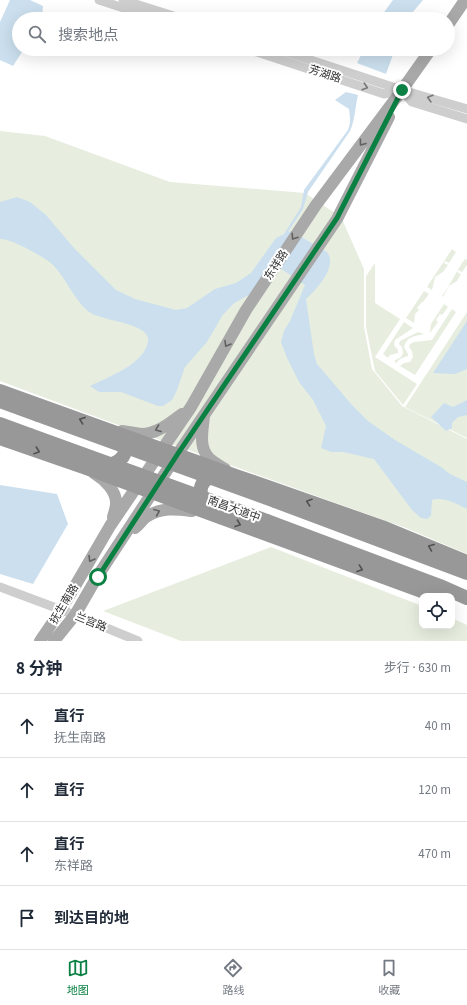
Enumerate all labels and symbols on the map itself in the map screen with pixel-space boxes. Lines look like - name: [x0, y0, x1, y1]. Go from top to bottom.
- street label: 芳湖路: [307, 62, 343, 86]
- route end: [393, 81, 411, 99]
- one-way arrow: [361, 83, 368, 91]
- one-way arrow: [426, 94, 433, 103]
- one-way arrow: [360, 139, 367, 146]
- one-way arrow: [291, 233, 299, 240]
- street label: 东祥路: [261, 247, 291, 283]
- one-way arrow: [224, 340, 231, 347]
- one-way arrow: [78, 416, 85, 425]
- one-way arrow: [155, 424, 162, 432]
- one-way arrow: [33, 446, 40, 455]
- street label: 南昌大道中: [206, 493, 262, 525]
- one-way arrow: [306, 498, 313, 506]
- one-way arrow: [153, 509, 161, 517]
- one-way arrow: [234, 519, 241, 528]
- one-way arrow: [427, 544, 434, 552]
- one-way arrow: [88, 555, 95, 563]
- one-way arrow: [357, 564, 364, 572]
- route start: [89, 568, 107, 586]
- street label: 抚生南路: [46, 581, 82, 627]
- street label: 兰宫路: [73, 609, 109, 635]

